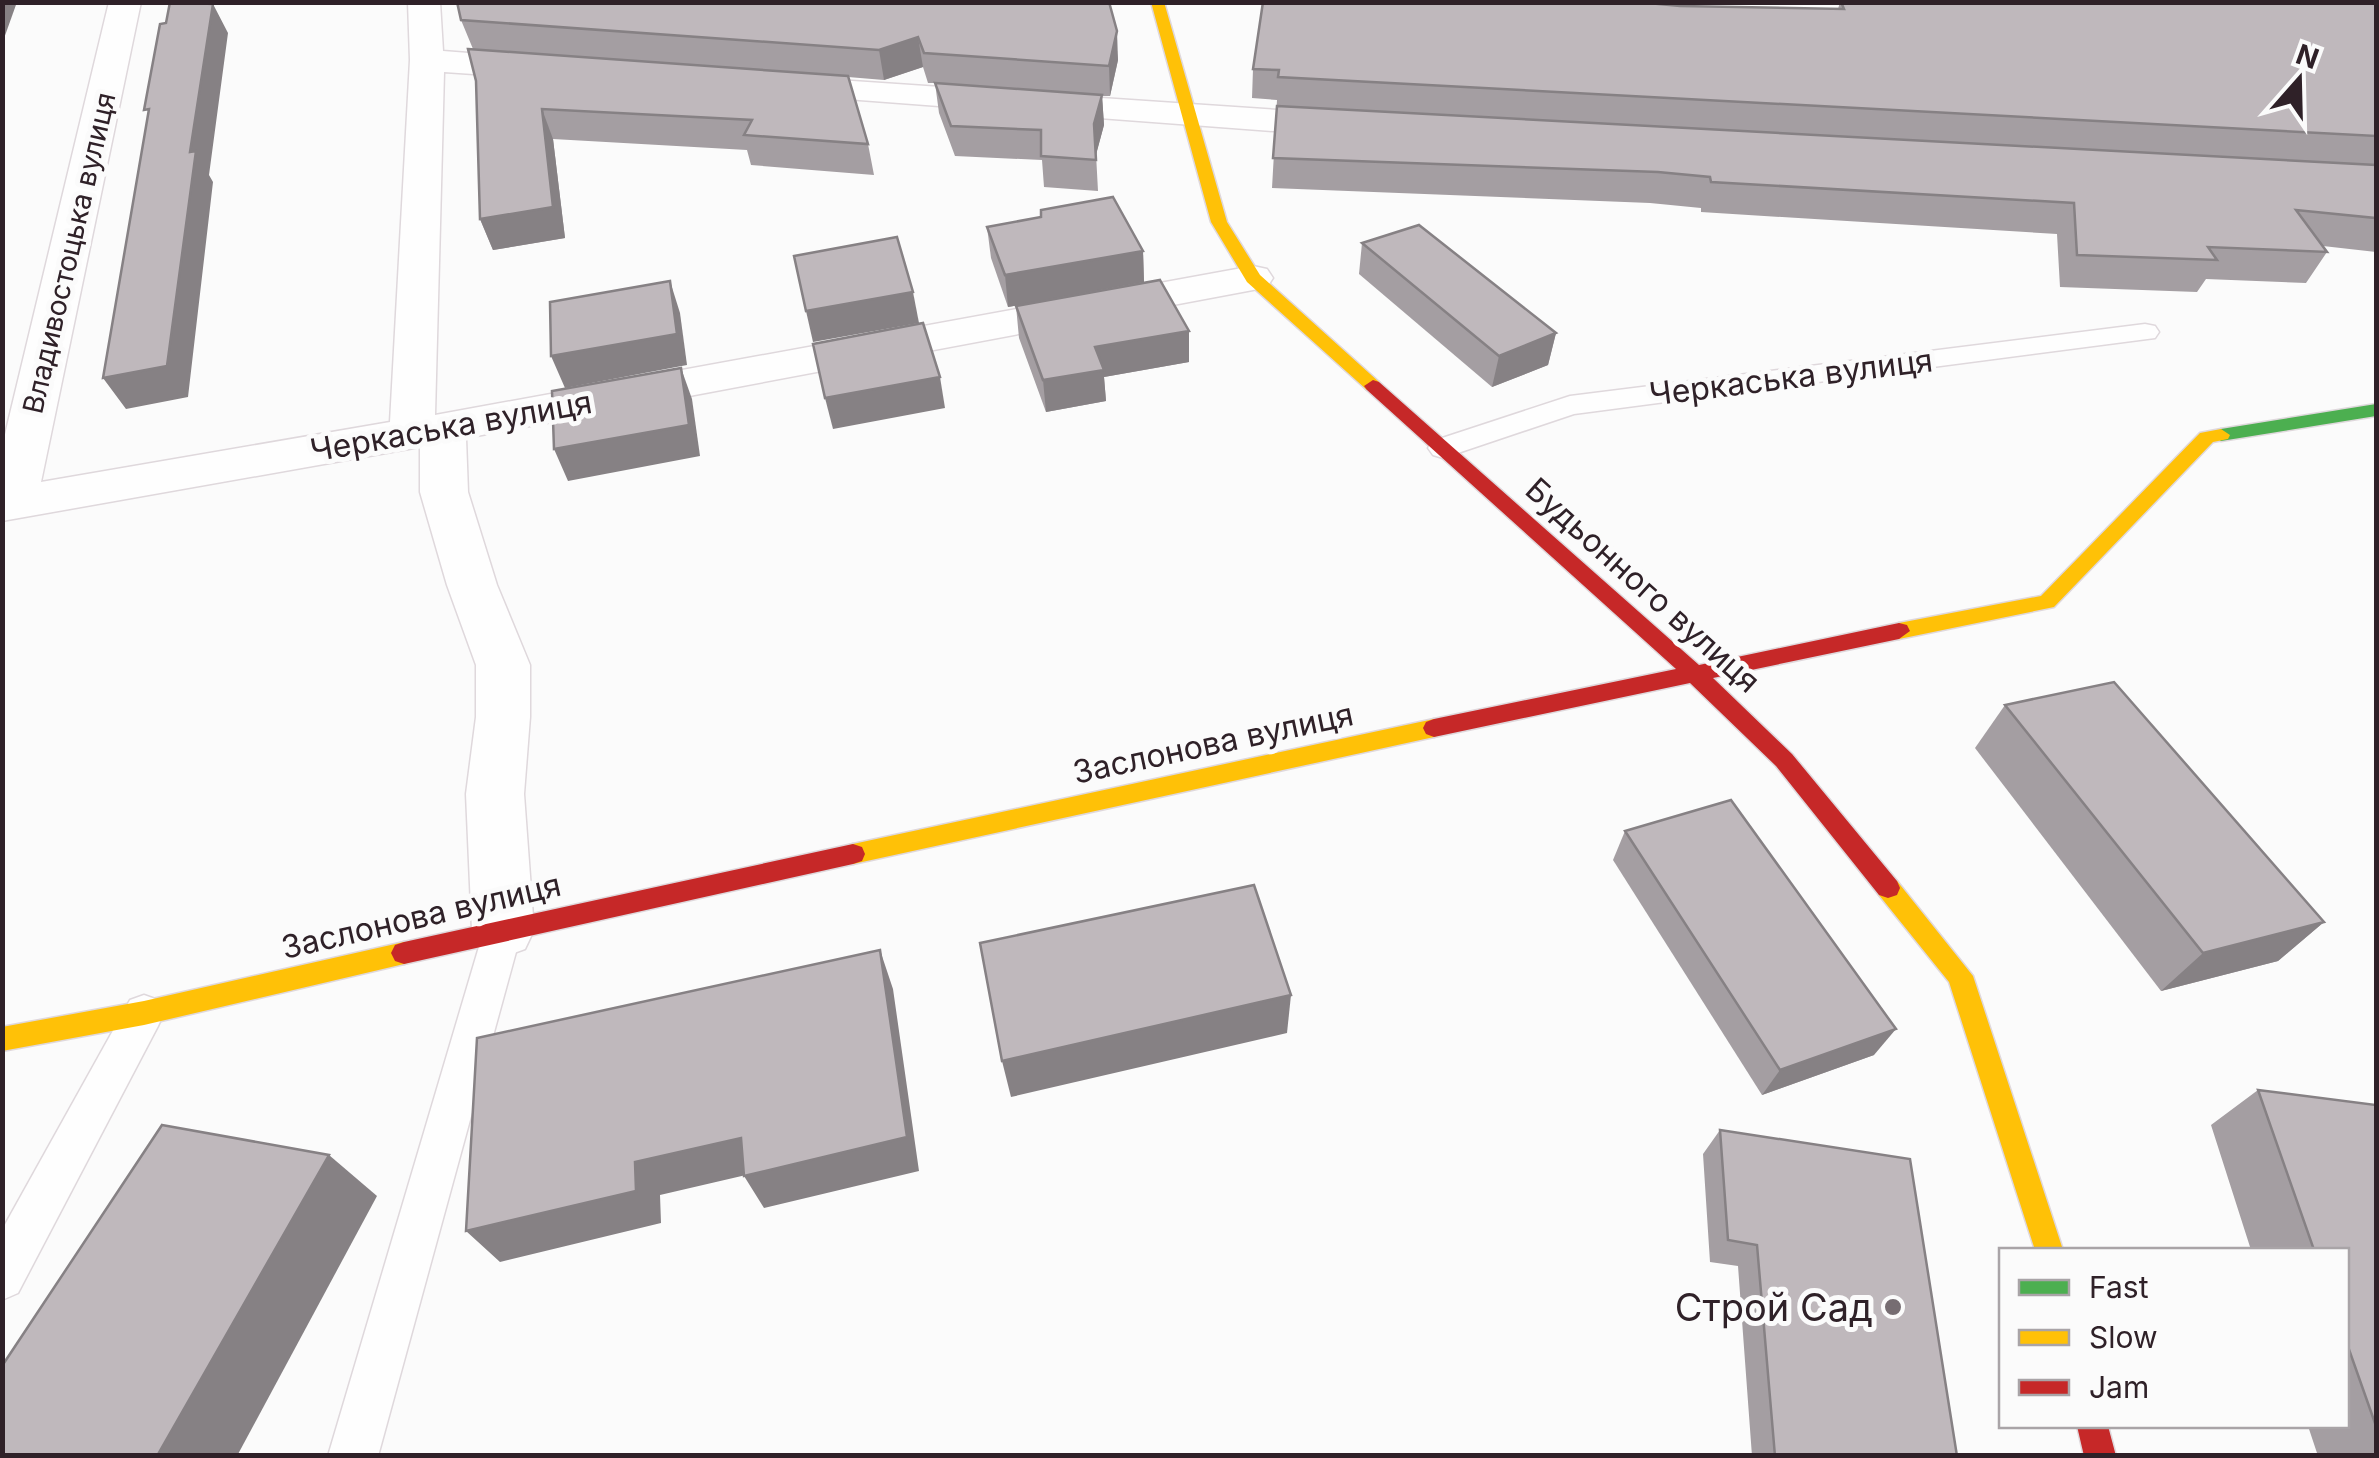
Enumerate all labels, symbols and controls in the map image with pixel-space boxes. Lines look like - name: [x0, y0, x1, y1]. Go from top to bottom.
- north arrow: [2249, 30, 2349, 130]
- text: N: [2292, 37, 2323, 76]
- street label: Владивостоцька вулиця: [15, 89, 123, 417]
- street label: Черкаська вулиця: [1647, 340, 1935, 414]
- street label: Черкаська вулиця: [307, 382, 595, 470]
- street label: Будьонного вулиця: [1518, 470, 1768, 700]
- street label: Заслонова вулиця: [1069, 694, 1357, 792]
- street label: Заслонова вулиця: [277, 865, 565, 967]
- legend: [1999, 1248, 2349, 1428]
- text: Fast: [2089, 1269, 2149, 1305]
- place label: Строй Сад: [1675, 1284, 1873, 1330]
- marker: Строй Сад: [1882, 1296, 1904, 1318]
- text: Slow: [2089, 1319, 2158, 1355]
- text: Jam: [2089, 1369, 2149, 1405]

